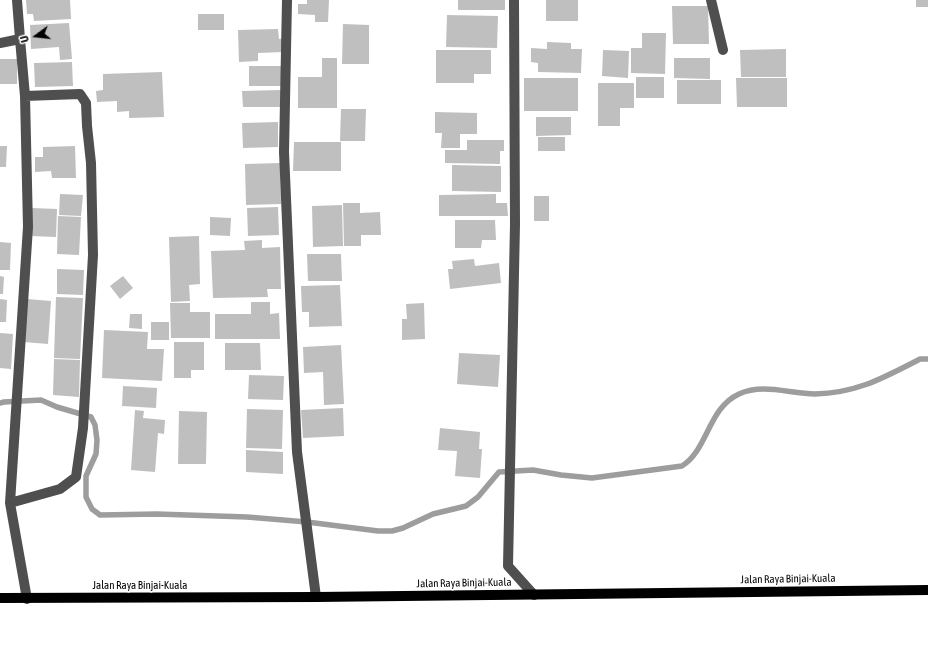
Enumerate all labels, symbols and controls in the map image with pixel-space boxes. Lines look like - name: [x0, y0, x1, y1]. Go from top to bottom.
- north arrow: [16, 16, 56, 56]
- text: U: [18, 34, 31, 44]
- street label: Jalan Raya Binjai-Kuala: [740, 572, 836, 586]
- street label: Jalan Raya Binjai-Kuala: [416, 576, 512, 590]
- street label: Jalan Raya Binjai-Kuala: [93, 579, 187, 593]

